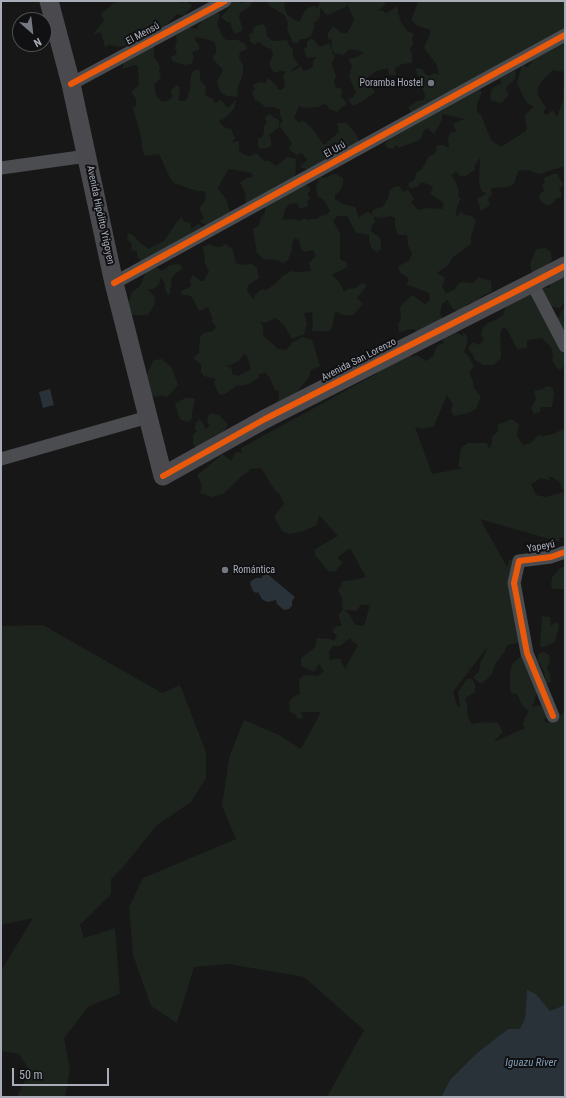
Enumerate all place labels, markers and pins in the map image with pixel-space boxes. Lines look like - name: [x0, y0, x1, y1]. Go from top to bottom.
- place label: Poramba Hostel: [360, 77, 423, 89]
- marker: Poramba Hostel: [426, 78, 436, 88]
- place label: Romántica: [233, 564, 275, 576]
- marker: Romántica: [220, 565, 230, 575]

